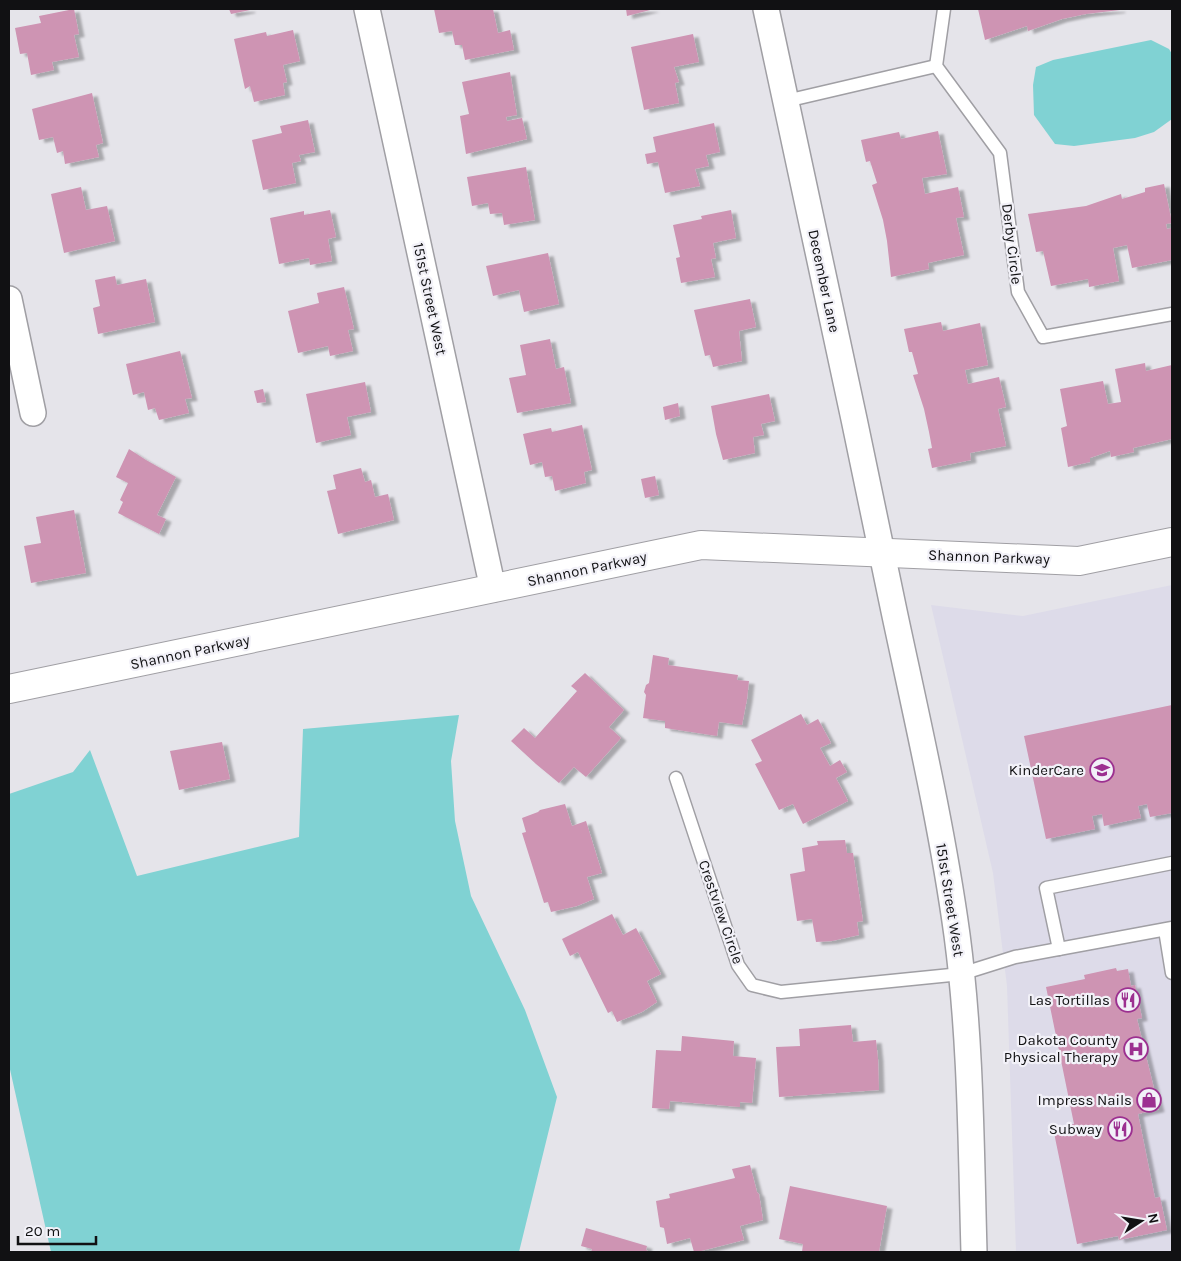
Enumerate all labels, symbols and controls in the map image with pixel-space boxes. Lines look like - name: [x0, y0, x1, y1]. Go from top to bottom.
- street label: Derby Circle: [998, 203, 1026, 285]
- street label: December Lane: [804, 228, 844, 334]
- street label: 151st Street West: [409, 241, 451, 357]
- street label: Shannon Parkway: [928, 546, 1050, 568]
- street label: Shannon Parkway: [526, 548, 648, 590]
- street label: Shannon Parkway: [129, 631, 251, 673]
- school or university icon: KinderCare: [1089, 757, 1115, 783]
- place label: KinderCare: [1009, 761, 1084, 779]
- street label: 151st Street West: [932, 842, 968, 958]
- street label: Crestview Circle: [695, 858, 747, 966]
- restaurant icon: Las Tortillas: [1115, 987, 1141, 1013]
- place label: Las Tortillas: [1029, 991, 1110, 1009]
- place label: Dakota County Physical Therapy: [1004, 1031, 1118, 1066]
- hospital icon: Dakota County Physical Therapy: [1123, 1036, 1149, 1062]
- shop icon: Impress Nails: [1136, 1087, 1162, 1113]
- place label: Impress Nails: [1037, 1091, 1132, 1109]
- restaurant icon: Subway: [1107, 1116, 1133, 1142]
- place label: Subway: [1049, 1120, 1102, 1138]
- north arrow: [1116, 1196, 1166, 1246]
- text: N: [1144, 1212, 1163, 1225]
- scale bar: [18, 1214, 95, 1246]
- text: 20 m: [25, 1222, 60, 1240]

